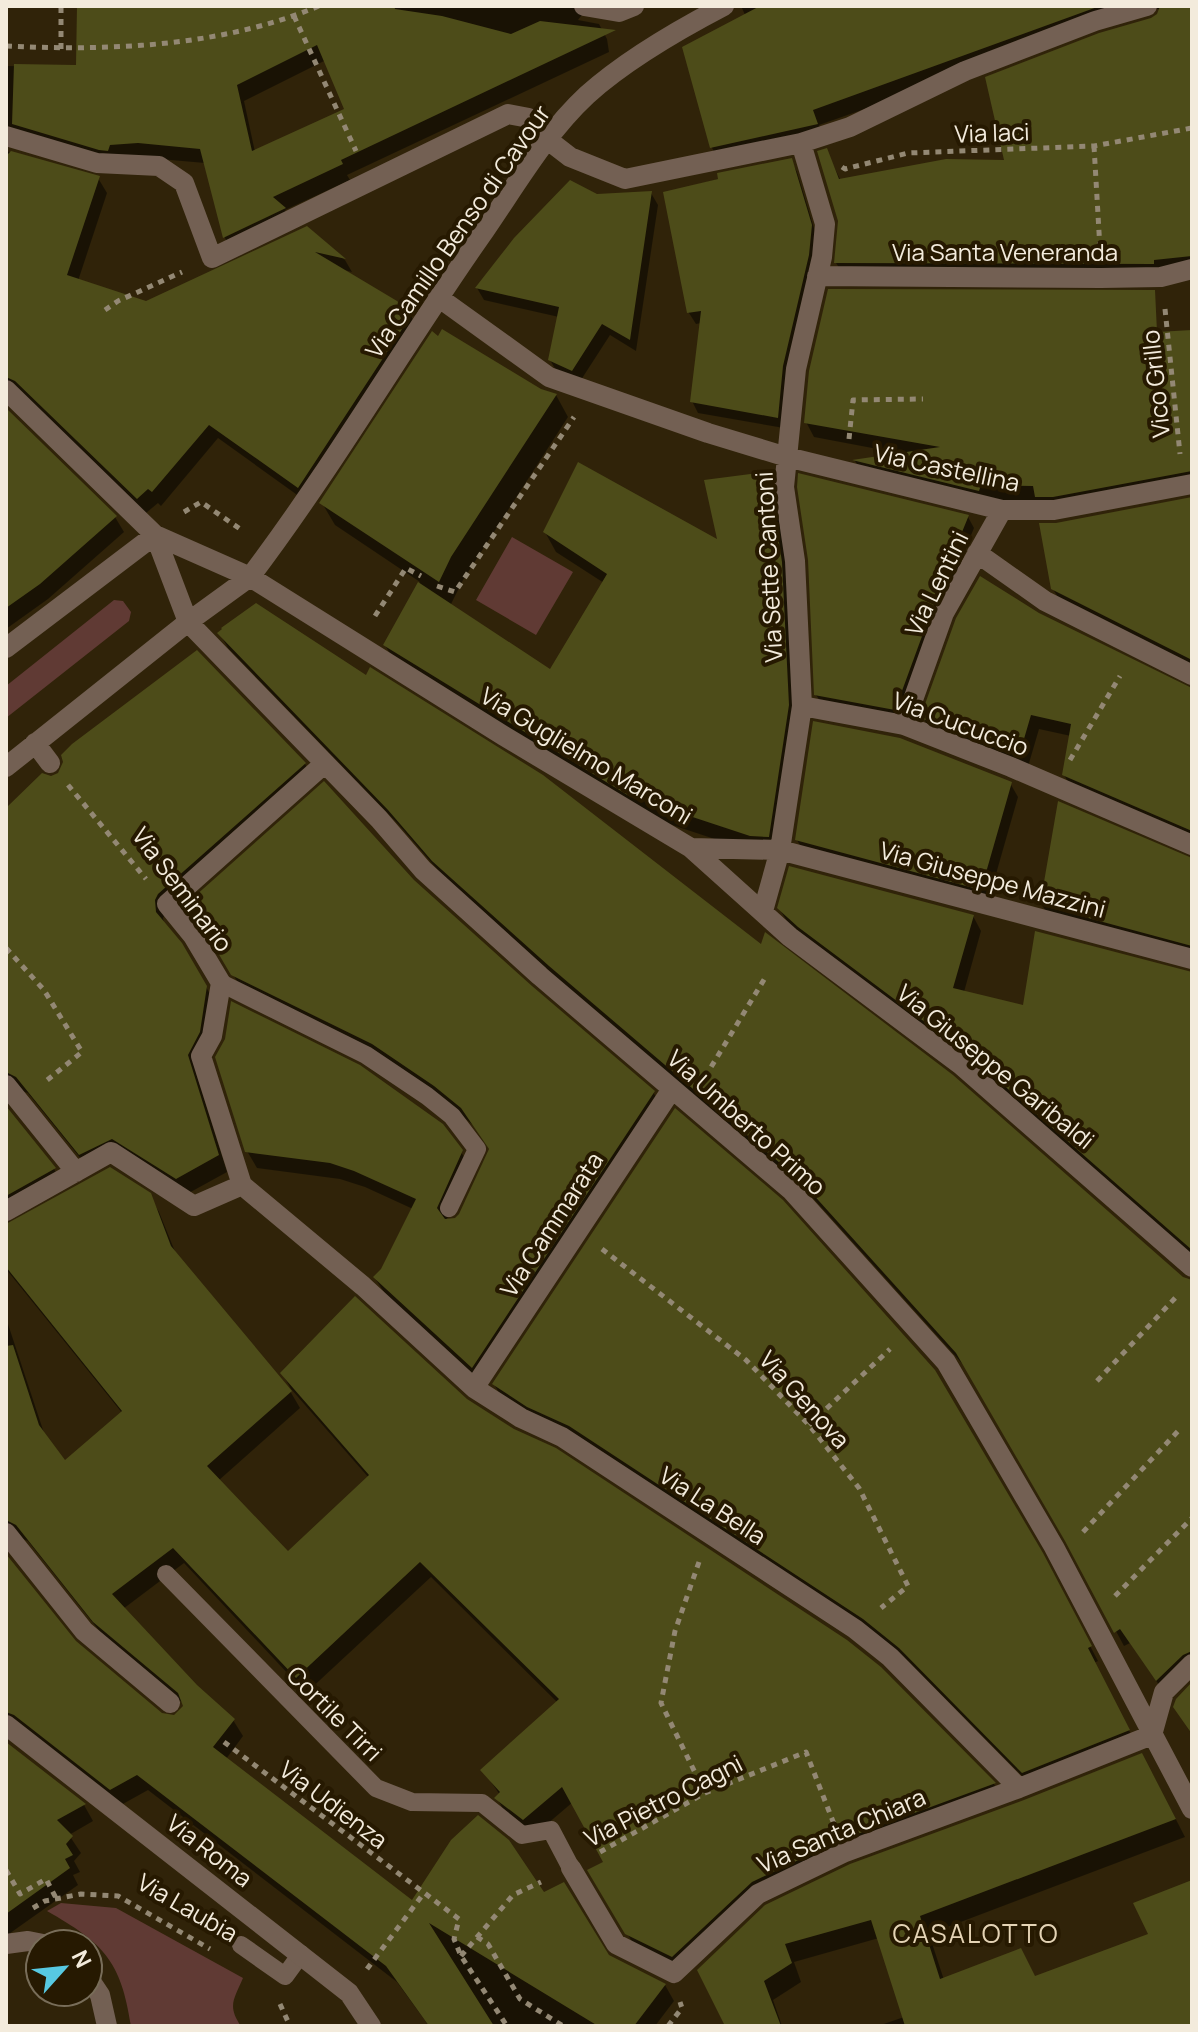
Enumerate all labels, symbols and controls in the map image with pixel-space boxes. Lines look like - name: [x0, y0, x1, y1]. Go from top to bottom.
- street label: Via Camillo Benso di Cavour: [357, 98, 557, 364]
- street label: Via Iaci: [954, 114, 1030, 150]
- street label: Via Santa Veneranda: [892, 235, 1118, 268]
- street label: Vico Grillo: [1133, 329, 1177, 439]
- street label: Via Castellina: [871, 435, 1023, 499]
- street label: Via Sette Cantoni: [747, 471, 789, 663]
- street label: Via Lentini: [896, 525, 976, 641]
- street label: Via Guglielmo Marconi: [475, 679, 699, 831]
- street label: Via Cucuccio: [888, 683, 1034, 763]
- street label: Via Seminario: [125, 820, 241, 958]
- street label: Via Giuseppe Mazzini: [876, 833, 1110, 925]
- street label: Via Giuseppe Garibaldi: [890, 976, 1102, 1156]
- street label: Via Umberto Primo: [660, 1042, 834, 1202]
- street label: Via Cammarata: [492, 1145, 610, 1303]
- street label: Via Genova: [752, 1343, 858, 1455]
- street label: Via La Bella: [653, 1458, 773, 1552]
- street label: Cortile Tirri: [280, 1658, 390, 1768]
- street label: Via Pietro Cagni: [578, 1746, 748, 1854]
- street label: Via Udienza: [273, 1752, 395, 1856]
- street label: Via Santa Chiara: [752, 1780, 930, 1880]
- street label: Via Roma: [160, 1806, 260, 1894]
- street label: Via Laubia: [132, 1865, 244, 1949]
- district label: CASALOTTO: [893, 1915, 1059, 1951]
- north arrow: [24, 1928, 104, 2008]
- text: N: [65, 1945, 99, 1973]

